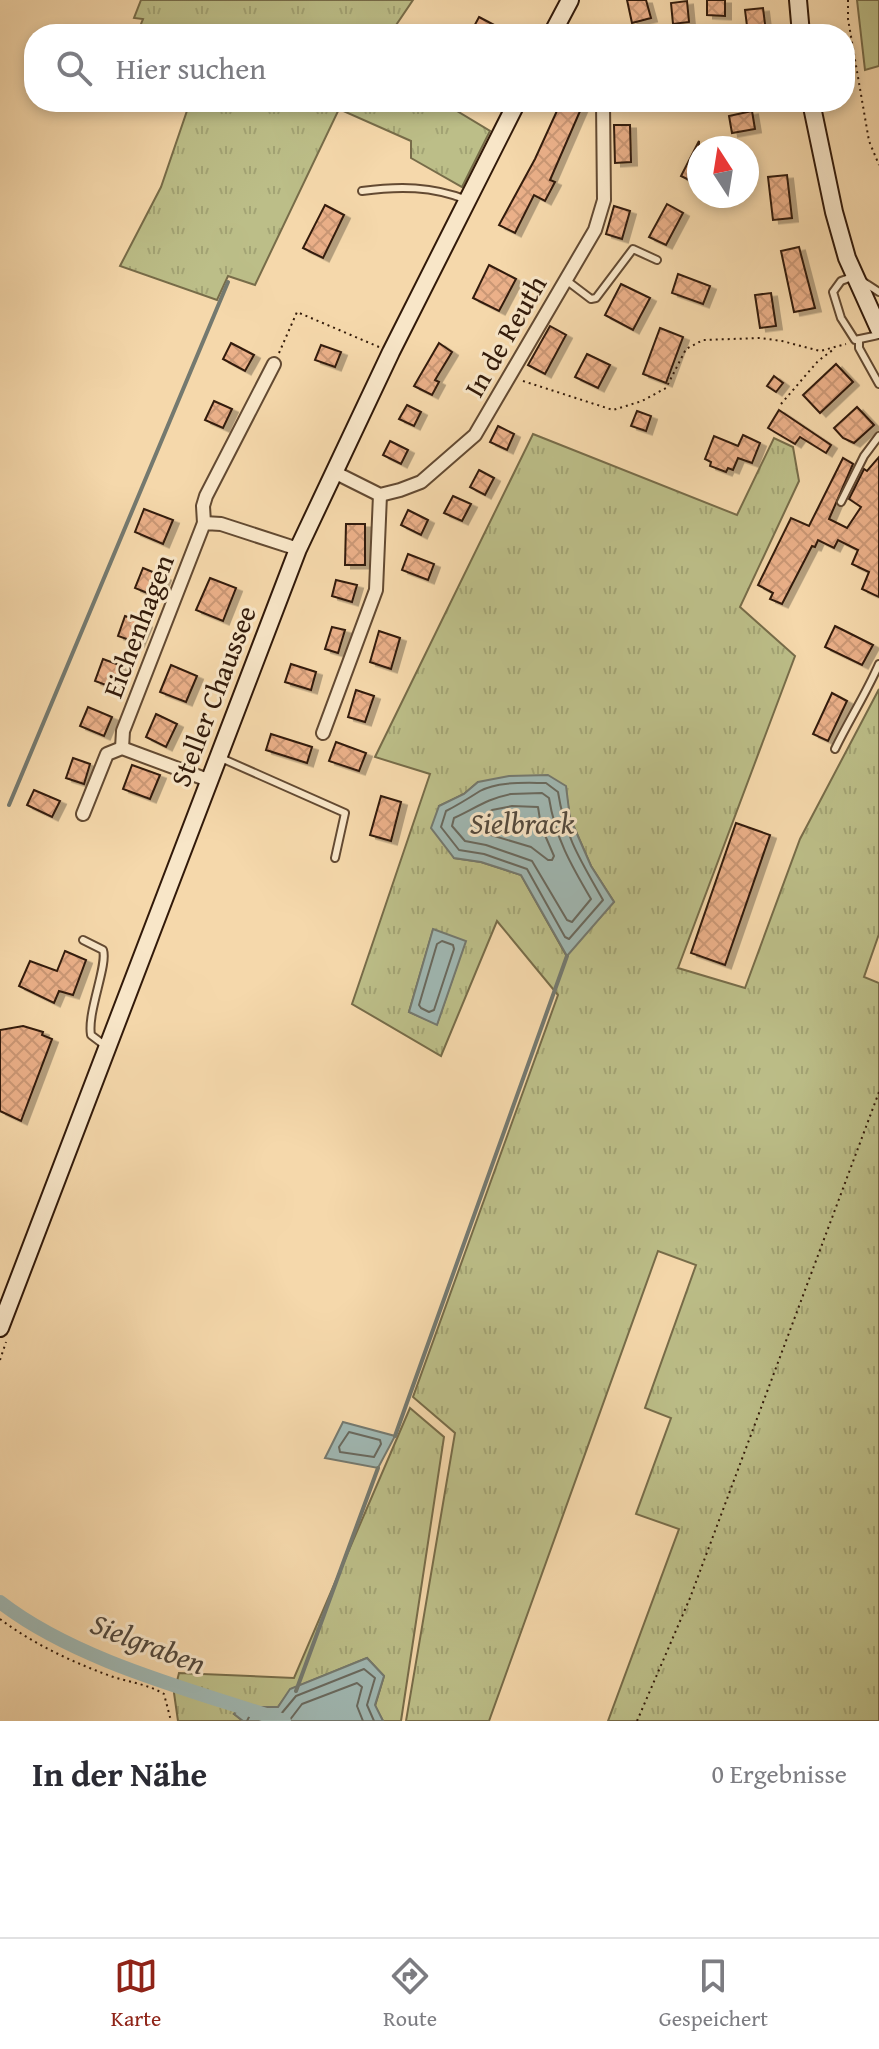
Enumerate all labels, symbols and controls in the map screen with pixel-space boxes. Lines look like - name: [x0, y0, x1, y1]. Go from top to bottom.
- search box: [24, 24, 855, 112]
- icon: search: [52, 46, 96, 90]
- text: Hier suchen: [116, 46, 266, 90]
- north arrow: [687, 136, 759, 208]
- street label: In de Reuth: [453, 267, 556, 404]
- street label: Eichenhagen: [91, 548, 184, 703]
- street label: Steller Chaussee: [159, 599, 266, 792]
- water label: Sielbrack: [470, 801, 575, 845]
- water label: Sielgraben: [84, 1601, 212, 1685]
- text: In der Nähe: [32, 1749, 207, 1798]
- text: 0 Ergebnisse: [712, 1754, 847, 1793]
- tab: Karte: [111, 1954, 161, 2034]
- tab: Route: [383, 1954, 437, 2034]
- tab: Gespeichert: [659, 1954, 768, 2034]

